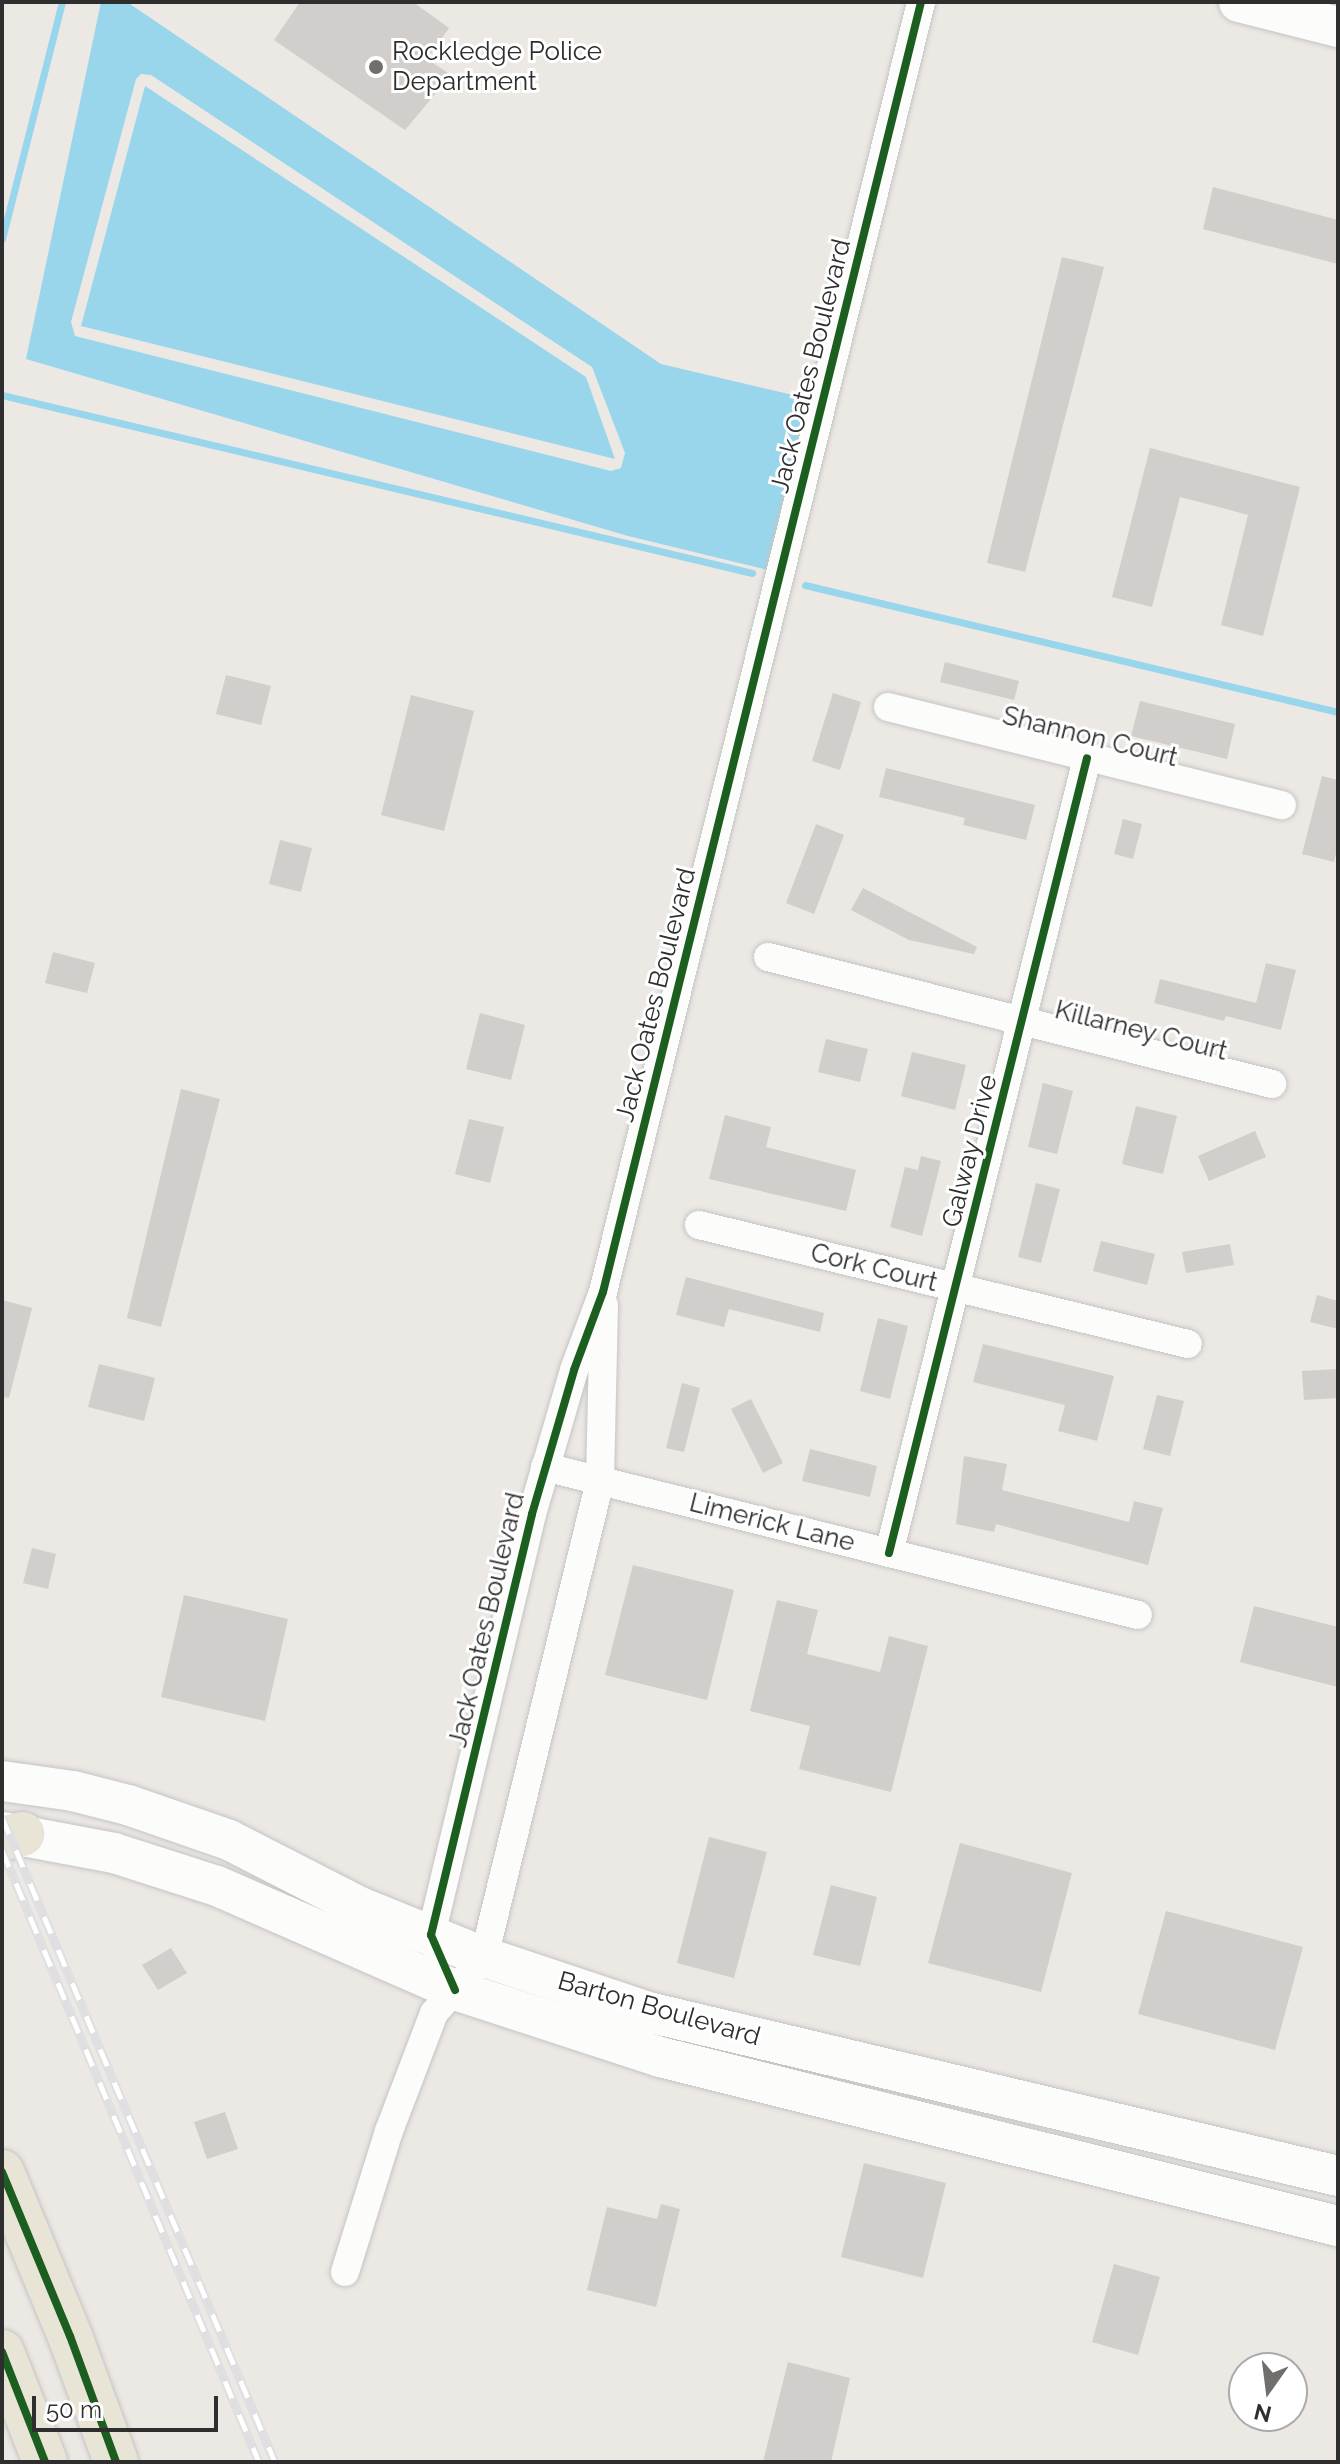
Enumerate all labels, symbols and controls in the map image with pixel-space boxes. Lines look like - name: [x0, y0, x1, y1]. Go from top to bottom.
- place label: Rockledge Police Department: [392, 36, 602, 98]
- marker: Rockledge Police Department: [367, 58, 385, 76]
- street label: Jack Oates Boulevard: [764, 236, 858, 496]
- street label: Shannon Court: [999, 700, 1181, 774]
- street label: Jack Oates Boulevard: [609, 865, 703, 1125]
- street label: Killarney Court: [1051, 994, 1231, 1068]
- street label: Galway Drive: [936, 1071, 1004, 1231]
- street label: Cork Court: [807, 1237, 941, 1299]
- street label: Limerick Lane: [686, 1487, 858, 1559]
- street label: Jack Oates Boulevard: [443, 1490, 531, 1750]
- street label: Barton Boulevard: [554, 1965, 764, 2053]
- north arrow: [1228, 2352, 1308, 2432]
- scale bar: [36, 2380, 222, 2430]
- text: 50 m: [46, 2395, 102, 2424]
- text: N: [1251, 2399, 1274, 2428]

